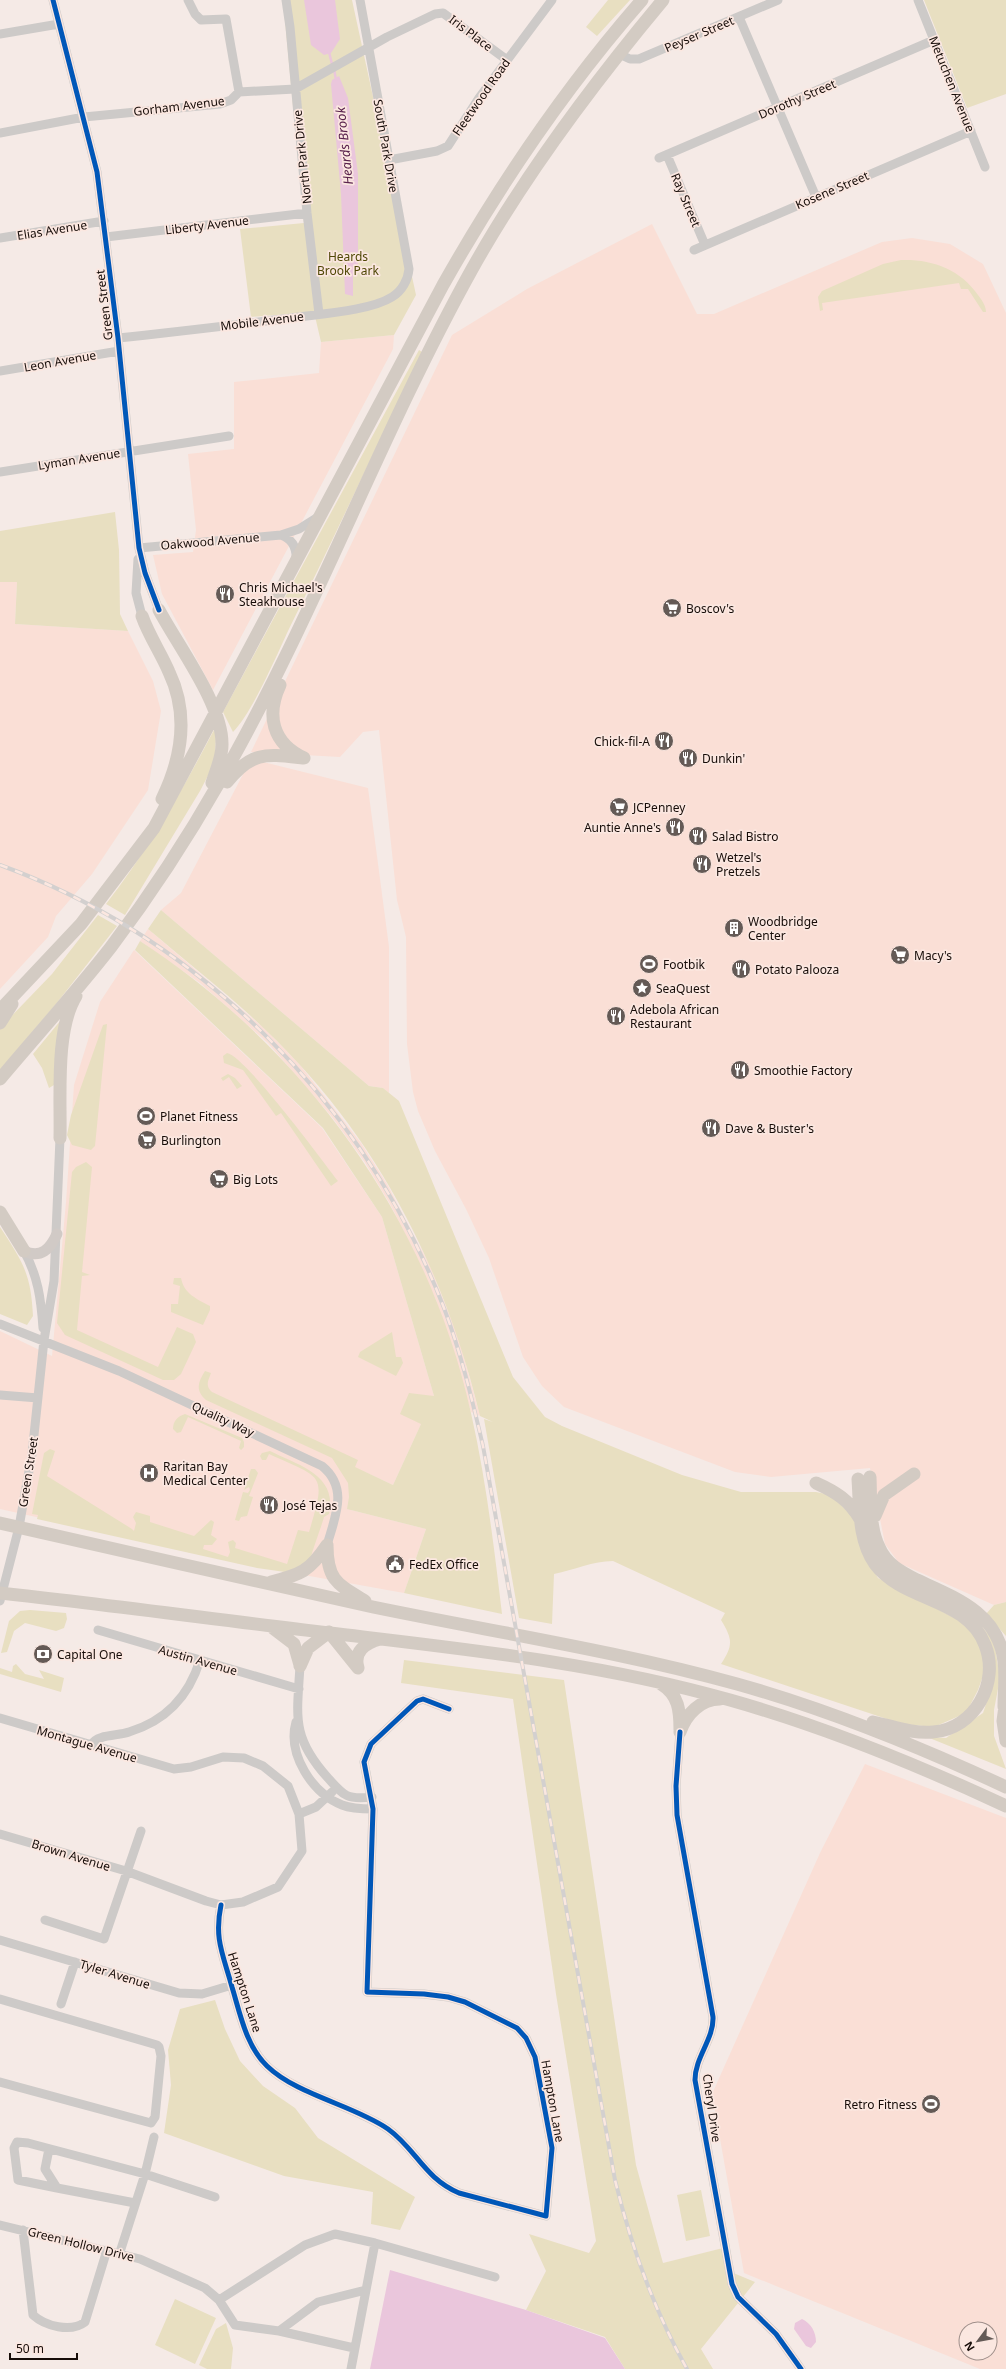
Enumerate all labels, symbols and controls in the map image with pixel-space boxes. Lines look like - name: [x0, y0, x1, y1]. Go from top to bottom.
- street label: Iris Place: [446, 11, 497, 55]
- street label: Peyser Street: [662, 11, 737, 56]
- street label: Metuchen Avenue: [925, 34, 979, 135]
- street label: Fleetwood Road: [448, 55, 514, 139]
- street label: Dorothy Street: [756, 75, 839, 123]
- street label: Gorham Avenue: [133, 92, 226, 120]
- street label: South Park Drive: [369, 98, 403, 194]
- water label: Heards Brook: [331, 106, 357, 186]
- street label: North Park Drive: [289, 109, 315, 205]
- street label: Kosene Street: [793, 167, 872, 213]
- street label: Ray Street: [667, 170, 705, 230]
- street label: Liberty Avenue: [164, 211, 250, 239]
- street label: Elias Avenue: [16, 216, 88, 244]
- park label: Heards Brook Park: [317, 248, 380, 279]
- street label: Green Street: [91, 268, 117, 341]
- street label: Mobile Avenue: [219, 307, 305, 335]
- street label: Leon Avenue: [23, 346, 98, 376]
- street label: Lyman Avenue: [37, 444, 122, 474]
- street label: Oakwood Avenue: [160, 528, 260, 554]
- place label: Chris Michael's Steakhouse: [239, 579, 323, 610]
- restaurant icon: Chris Michael's Steakhouse: [214, 583, 236, 605]
- supermarket icon: Boscov's: [661, 597, 683, 619]
- place label: Boscov's: [686, 600, 735, 617]
- restaurant icon: Chick-fil-A: [653, 730, 675, 752]
- place label: Chick-fil-A: [594, 733, 650, 750]
- restaurant icon: Dunkin': [677, 747, 699, 769]
- place label: Dunkin': [702, 750, 745, 767]
- supermarket icon: JCPenney: [608, 796, 630, 818]
- place label: JCPenney: [632, 799, 686, 816]
- restaurant icon: Auntie Anne's: [664, 816, 686, 838]
- place label: Auntie Anne's: [584, 819, 661, 836]
- restaurant icon: Salad Bistro: [687, 825, 709, 847]
- place label: Salad Bistro: [712, 828, 779, 845]
- place label: Wetzel's Pretzels: [716, 849, 762, 880]
- restaurant icon: Wetzel's Pretzels: [691, 853, 713, 875]
- place label: Woodbridge Center: [748, 913, 818, 944]
- building icon: Woodbridge Center: [723, 917, 745, 939]
- supermarket icon: Macy's: [889, 944, 911, 966]
- place label: Macy's: [914, 947, 952, 964]
- sports icon: Footbik: [638, 953, 660, 975]
- place label: Footbik: [663, 956, 706, 973]
- restaurant icon: Potato Palooza: [730, 958, 752, 980]
- place label: Potato Palooza: [755, 961, 839, 978]
- place icon: SeaQuest: [631, 977, 653, 999]
- place label: SeaQuest: [656, 980, 710, 997]
- place label: Adebola African Restaurant: [630, 1001, 719, 1032]
- restaurant icon: Adebola African Restaurant: [605, 1005, 627, 1027]
- restaurant icon: Smoothie Factory: [729, 1059, 751, 1081]
- place label: Smoothie Factory: [754, 1062, 853, 1079]
- sports icon: Planet Fitness: [135, 1105, 157, 1127]
- place label: Planet Fitness: [160, 1108, 238, 1125]
- restaurant icon: Dave & Buster's: [700, 1117, 722, 1139]
- place label: Dave & Buster's: [725, 1120, 814, 1137]
- supermarket icon: Burlington: [136, 1129, 158, 1151]
- place label: Burlington: [161, 1132, 221, 1149]
- supermarket icon: Big Lots: [208, 1168, 230, 1190]
- place label: Big Lots: [233, 1171, 278, 1188]
- street label: Quality Way: [189, 1397, 258, 1441]
- street label: Green Street: [14, 1435, 42, 1508]
- place label: Raritan Bay Medical Center: [163, 1458, 248, 1489]
- hospital icon: Raritan Bay Medical Center: [138, 1462, 160, 1484]
- restaurant icon: José Tejas: [258, 1494, 280, 1516]
- place label: José Tejas: [282, 1497, 338, 1514]
- public building icon: FedEx Office: [384, 1553, 406, 1575]
- place label: FedEx Office: [409, 1556, 479, 1573]
- street label: Austin Avenue: [157, 1641, 239, 1679]
- bank icon: Capital One: [32, 1643, 54, 1665]
- place label: Capital One: [57, 1646, 123, 1663]
- street label: Montague Avenue: [35, 1722, 139, 1766]
- street label: Brown Avenue: [29, 1835, 113, 1875]
- street label: Hampton Lane: [224, 1950, 266, 2035]
- street label: Tyler Avenue: [78, 1955, 152, 1993]
- street label: Hampton Lane: [537, 2058, 569, 2144]
- street label: Cheryl Drive: [699, 2073, 725, 2143]
- sports icon: Retro Fitness: [920, 2093, 942, 2115]
- place label: Retro Fitness: [844, 2096, 917, 2113]
- street label: Green Hollow Drive: [26, 2223, 136, 2266]
- north arrow: [958, 2321, 998, 2361]
- scale bar: [10, 2335, 77, 2361]
- text: N: [960, 2339, 978, 2354]
- text: 50 m: [16, 2340, 44, 2357]

